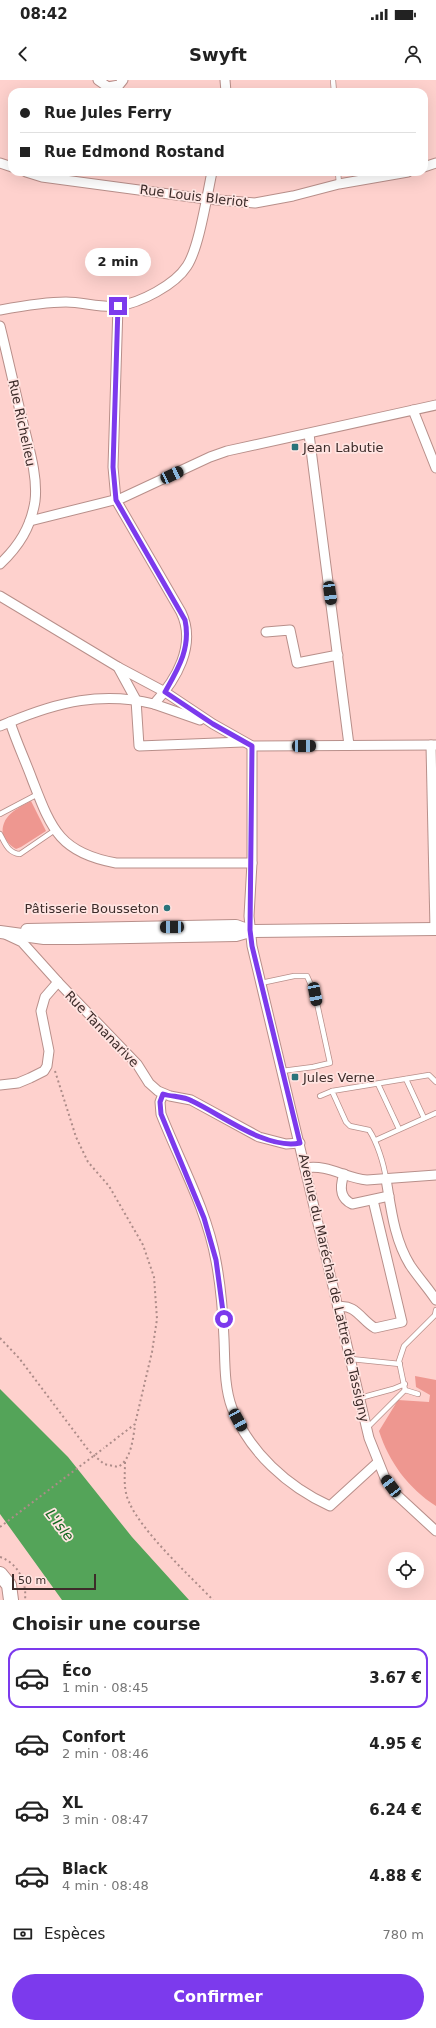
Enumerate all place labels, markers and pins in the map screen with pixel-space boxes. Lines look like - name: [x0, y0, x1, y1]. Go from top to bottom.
- place label: Jean Labutie: [302, 440, 384, 455]
- marker: Jean Labutie: [290, 442, 300, 452]
- place label: Pâtisserie Bousseton: [24, 901, 159, 916]
- marker: Pâtisserie Bousseton: [162, 903, 172, 913]
- place label: Jules Verne: [302, 1070, 375, 1085]
- marker: Jules Verne: [290, 1072, 300, 1082]

